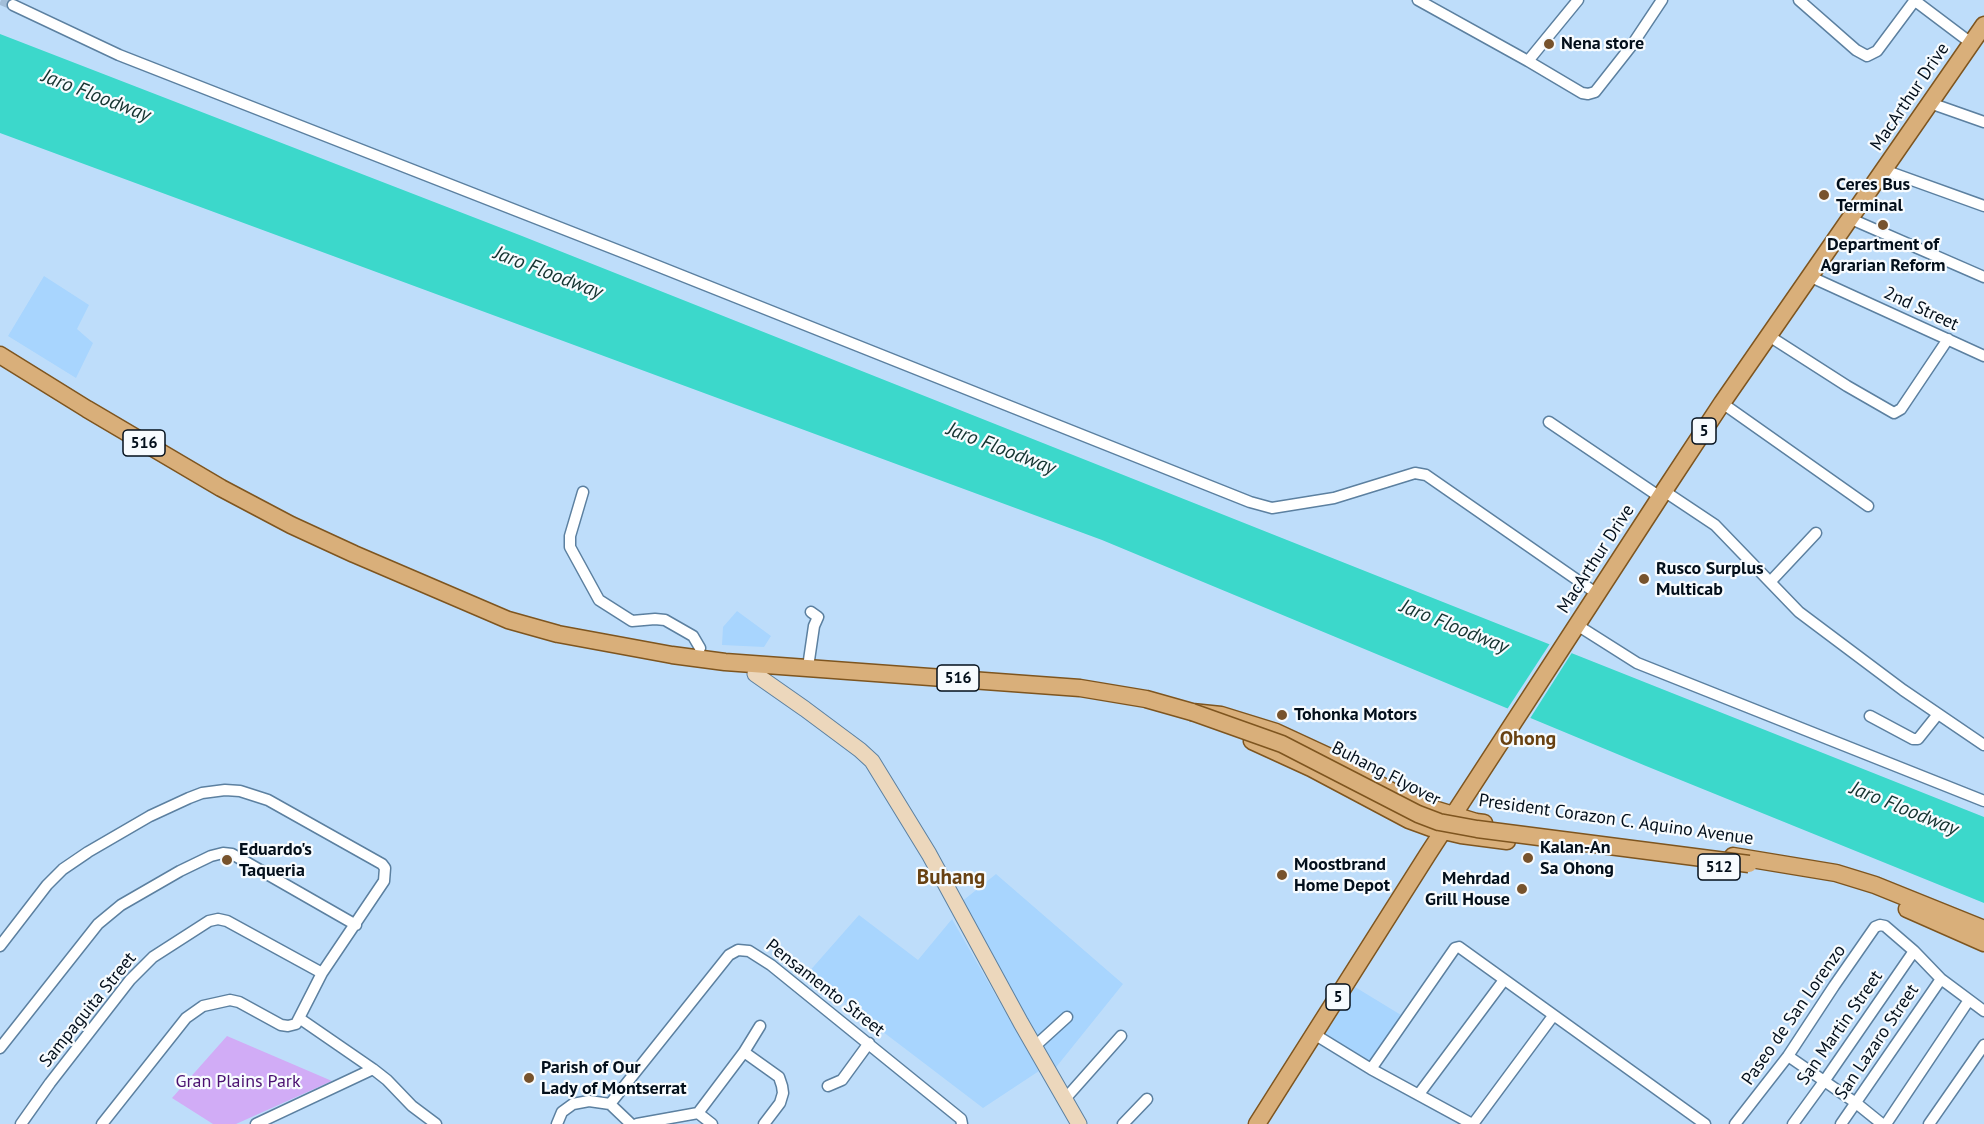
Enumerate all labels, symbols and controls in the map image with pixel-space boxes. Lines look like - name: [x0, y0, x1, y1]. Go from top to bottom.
- place label: Nena store: [1561, 33, 1644, 55]
- marker: Nena store: [1542, 37, 1556, 51]
- street label: MacArthur Drive: [1866, 39, 1954, 155]
- water label: Jaro Floodway: [38, 64, 154, 128]
- place label: Ceres Bus Terminal: [1836, 174, 1910, 216]
- marker: Ceres Bus Terminal: [1817, 188, 1831, 202]
- marker: Department of Agrarian Reform: [1876, 218, 1890, 232]
- place label: Department of Agrarian Reform: [1820, 234, 1946, 276]
- water label: Jaro Floodway: [490, 241, 606, 305]
- street label: 2nd Street: [1880, 282, 1962, 336]
- water label: Jaro Floodway: [943, 417, 1059, 481]
- road number: 5: [1692, 418, 1716, 444]
- road number: 516: [123, 430, 165, 456]
- street label: MacArthur Drive: [1553, 501, 1639, 617]
- place label: Rusco Surplus Multicab: [1656, 558, 1764, 600]
- marker: Rusco Surplus Multicab: [1637, 572, 1651, 586]
- water label: Jaro Floodway: [1396, 594, 1512, 660]
- road number: 516: [937, 665, 979, 691]
- place label: Tohonka Motors: [1294, 704, 1417, 726]
- marker: Tohonka Motors: [1275, 708, 1289, 722]
- district label: Ohong: [1500, 727, 1556, 751]
- street label: Buhang Flyover: [1328, 737, 1444, 811]
- water label: Jaro Floodway: [1846, 776, 1962, 842]
- street label: President Corazon C. Aquino Avenue: [1477, 790, 1755, 850]
- place label: Kalan-An Sa Ohong: [1540, 837, 1614, 880]
- place label: Eduardo's Taqueria: [239, 839, 312, 882]
- marker: Kalan-An Sa Ohong: [1521, 851, 1535, 865]
- marker: Eduardo's Taqueria: [220, 853, 234, 867]
- place label: Moostbrand Home Depot: [1294, 854, 1390, 896]
- road number: 512: [1698, 854, 1740, 880]
- district label: Buhang: [917, 865, 985, 891]
- marker: Moostbrand Home Depot: [1275, 868, 1289, 882]
- place label: Mehrdad Grill House: [1425, 868, 1510, 910]
- marker: Mehrdad Grill House: [1515, 882, 1529, 896]
- street label: Pensamento Street: [761, 935, 889, 1041]
- street label: Paseo de San Lorenzo: [1737, 941, 1851, 1089]
- street label: Sampaguita Street: [35, 948, 141, 1072]
- street label: San Martin Street: [1793, 967, 1887, 1089]
- street label: San Lazaro Street: [1830, 980, 1924, 1104]
- road number: 5: [1326, 984, 1350, 1010]
- place label: Parish of Our Lady of Montserrat: [541, 1057, 687, 1100]
- park label: Gran Plains Park: [175, 1071, 301, 1093]
- marker: Parish of Our Lady of Montserrat: [522, 1071, 536, 1085]

